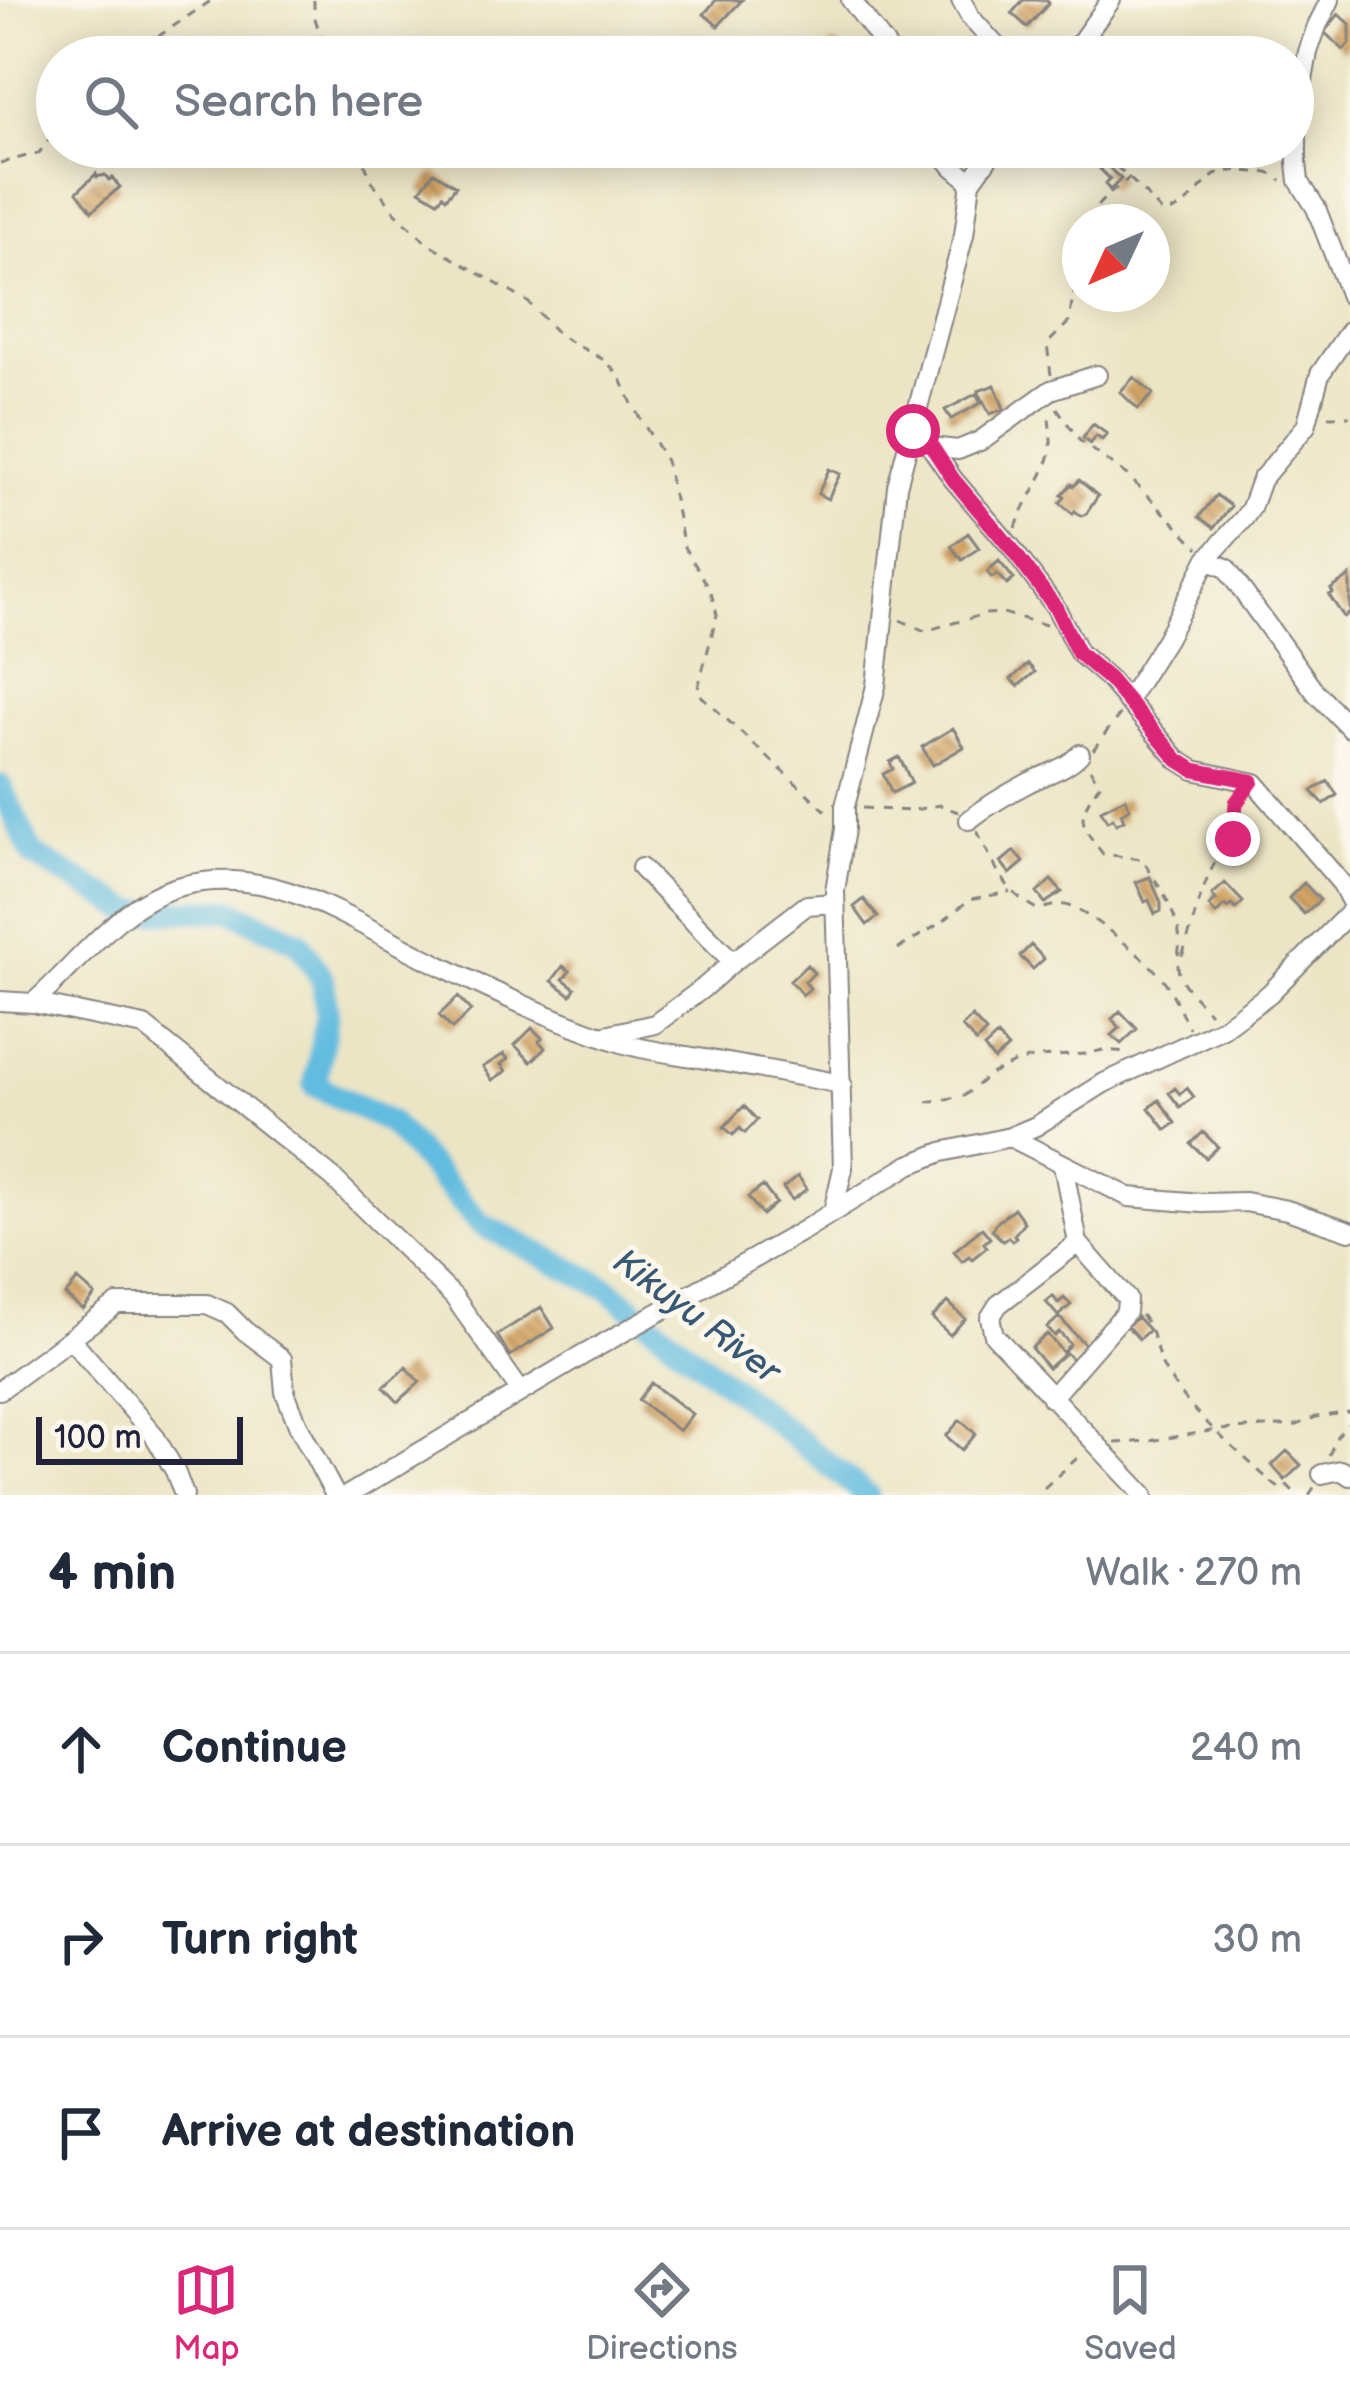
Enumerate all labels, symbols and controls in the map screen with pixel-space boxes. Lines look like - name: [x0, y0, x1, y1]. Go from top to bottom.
- search box: [36, 36, 1314, 168]
- icon: search: [78, 69, 144, 135]
- text: Search here: [174, 75, 423, 130]
- north arrow: [1062, 204, 1170, 312]
- route start: [886, 404, 940, 458]
- route end: [1206, 812, 1260, 866]
- water label: Kikuyu River: [604, 1240, 790, 1395]
- scale bar: [36, 1411, 243, 1464]
- text: 100 m: [54, 1418, 142, 1458]
- text: 4 min: [48, 1543, 176, 1604]
- text: Walk · 270 m: [1085, 1550, 1302, 1597]
- icon: ahead: [48, 1716, 114, 1782]
- text: Continue: [162, 1721, 347, 1776]
- text: 240 m: [1190, 1725, 1302, 1772]
- icon: right: [48, 1908, 114, 1974]
- text: Turn right: [162, 1913, 358, 1968]
- text: 30 m: [1212, 1917, 1302, 1964]
- icon: arrive: [48, 2100, 114, 2166]
- text: Arrive at destination: [162, 2105, 575, 2160]
- tab: Map: [173, 2257, 240, 2369]
- tab: Directions: [586, 2257, 738, 2369]
- tab: Saved: [1084, 2257, 1177, 2369]

